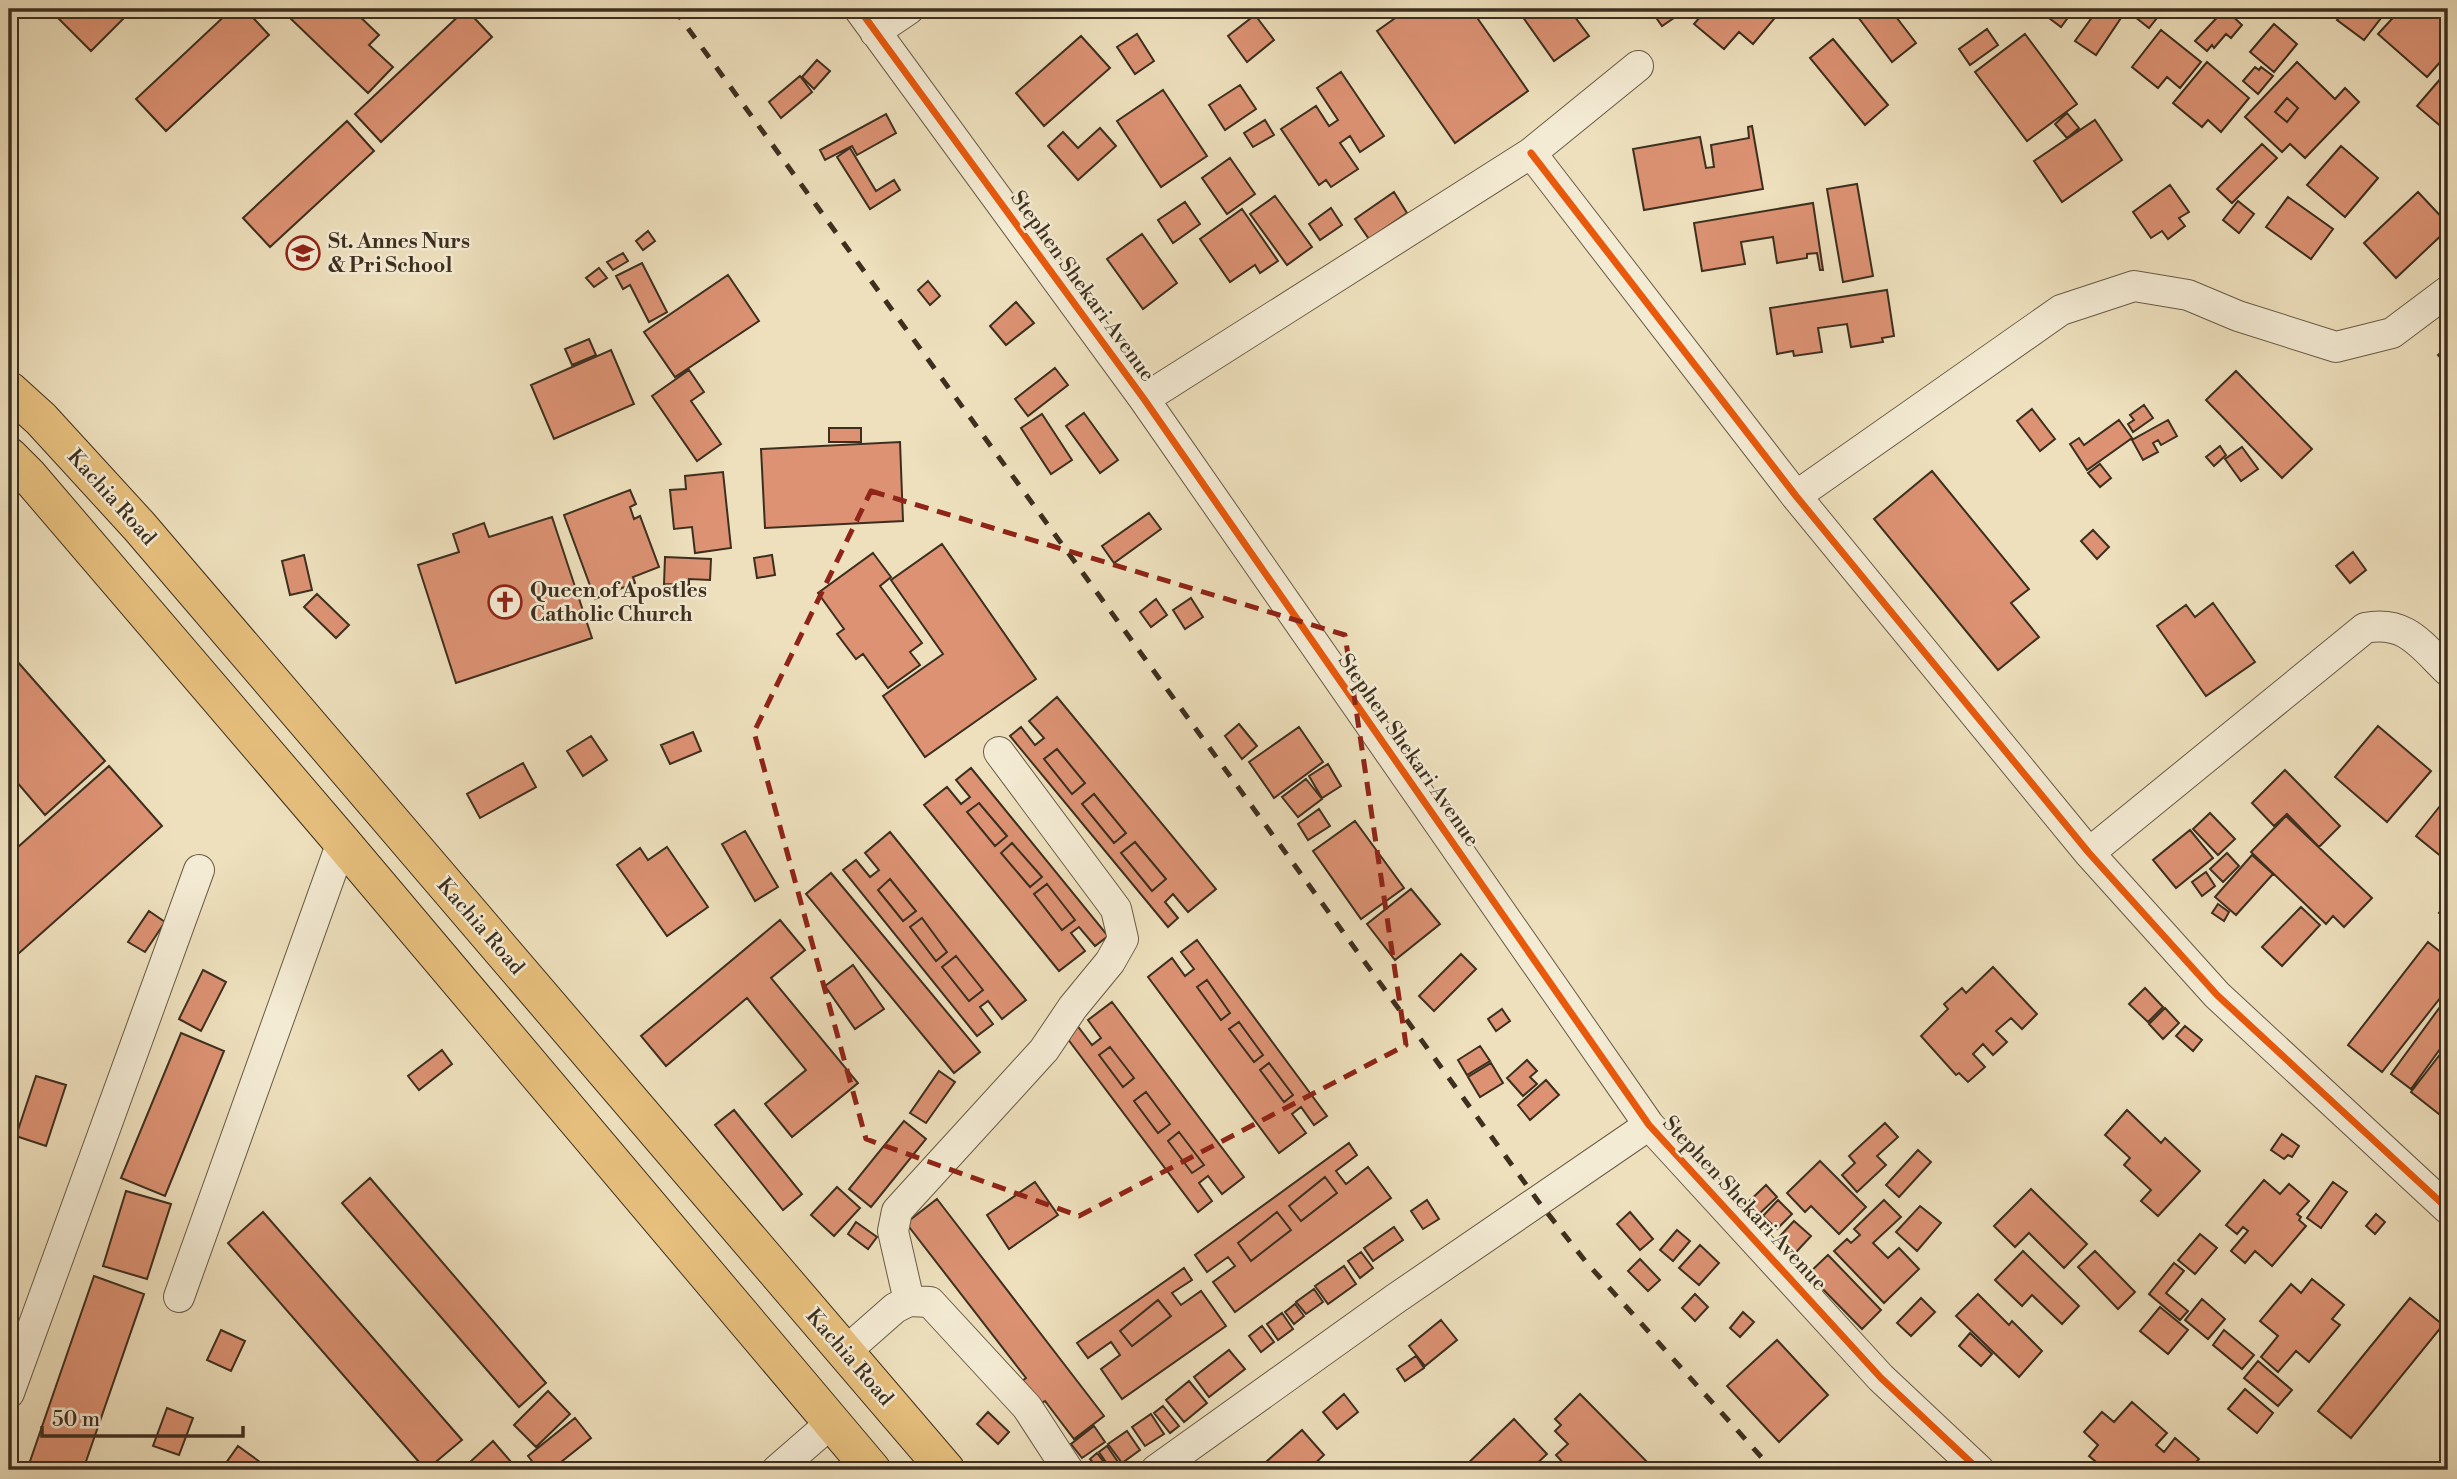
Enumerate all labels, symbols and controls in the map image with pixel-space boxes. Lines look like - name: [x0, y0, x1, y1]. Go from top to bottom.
- street label: Stephen Shekari Avenue: [1004, 186, 1160, 387]
- place label: St. Annes Nurs & Pri School: [328, 229, 470, 279]
- school or university icon: St. Annes Nurs & Pri School: [284, 234, 322, 272]
- street label: Kachia Road: [61, 444, 161, 551]
- place label: Queen of Apostles Catholic Church: [530, 578, 707, 628]
- church icon: Queen of Apostles Catholic Church: [486, 583, 524, 621]
- street label: Stephen Shekari Avenue: [1332, 649, 1485, 852]
- street label: Kachia Road: [431, 873, 530, 981]
- street label: Stephen Shekari Avenue: [1657, 1111, 1832, 1296]
- street label: Kachia Road: [800, 1304, 899, 1412]
- scale bar: [42, 1395, 243, 1439]
- text: 50 m: [52, 1407, 100, 1433]

